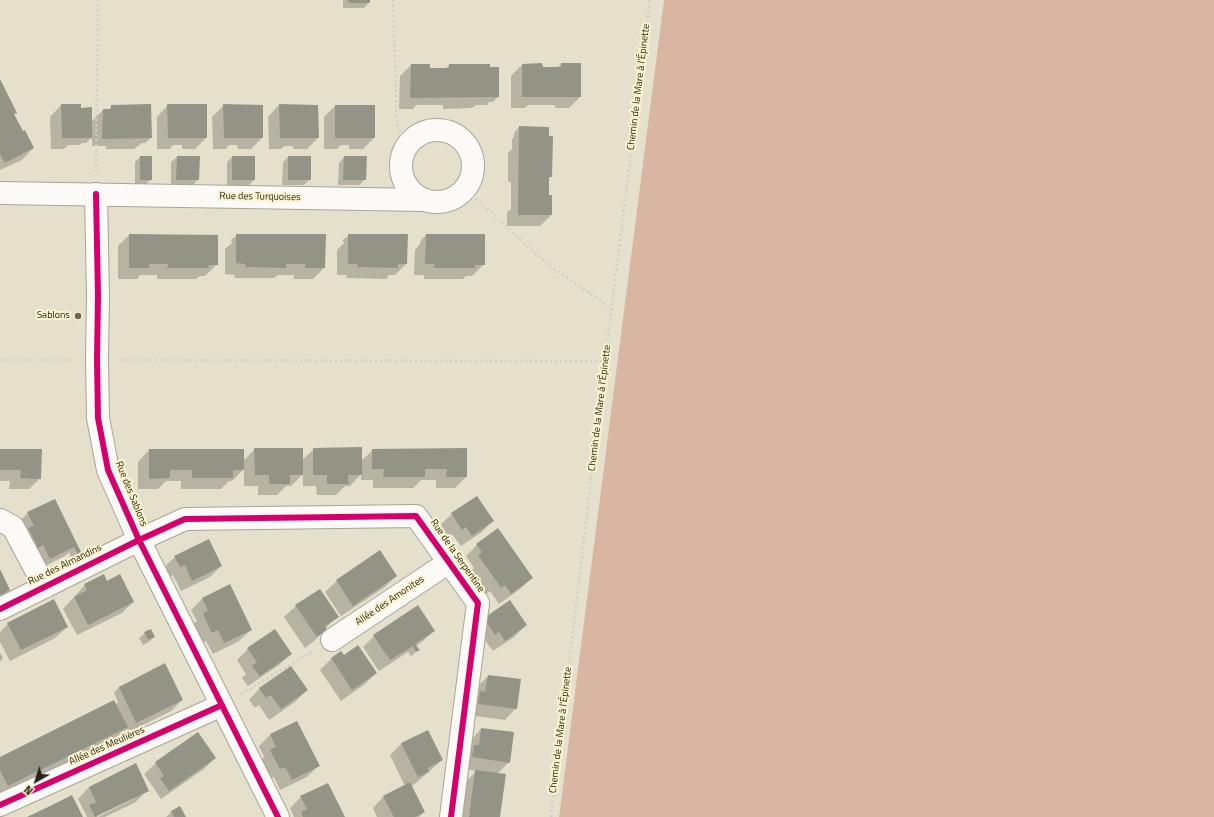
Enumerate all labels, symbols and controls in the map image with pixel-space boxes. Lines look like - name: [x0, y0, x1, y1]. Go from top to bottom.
- street label: Chemin de la Mare à l'Épinette: [625, 23, 653, 151]
- street label: Rue des Turquoises: [219, 190, 301, 204]
- place label: Sablons: [37, 310, 70, 322]
- marker: Sablons: [73, 311, 83, 321]
- street label: Chemin de la Mare à l'Épinette: [586, 344, 614, 472]
- street label: Rue des Sablons: [112, 460, 150, 528]
- street label: Rue de la Serpentine: [427, 517, 487, 595]
- street label: Rue des Almandins: [26, 542, 104, 588]
- street label: Allée des Amonites: [353, 574, 427, 628]
- street label: Chemin de la Mare à l'Épinette: [547, 666, 575, 794]
- street label: Allée des Meulières: [67, 724, 147, 768]
- north arrow: [16, 761, 56, 801]
- text: N: [20, 782, 36, 799]

